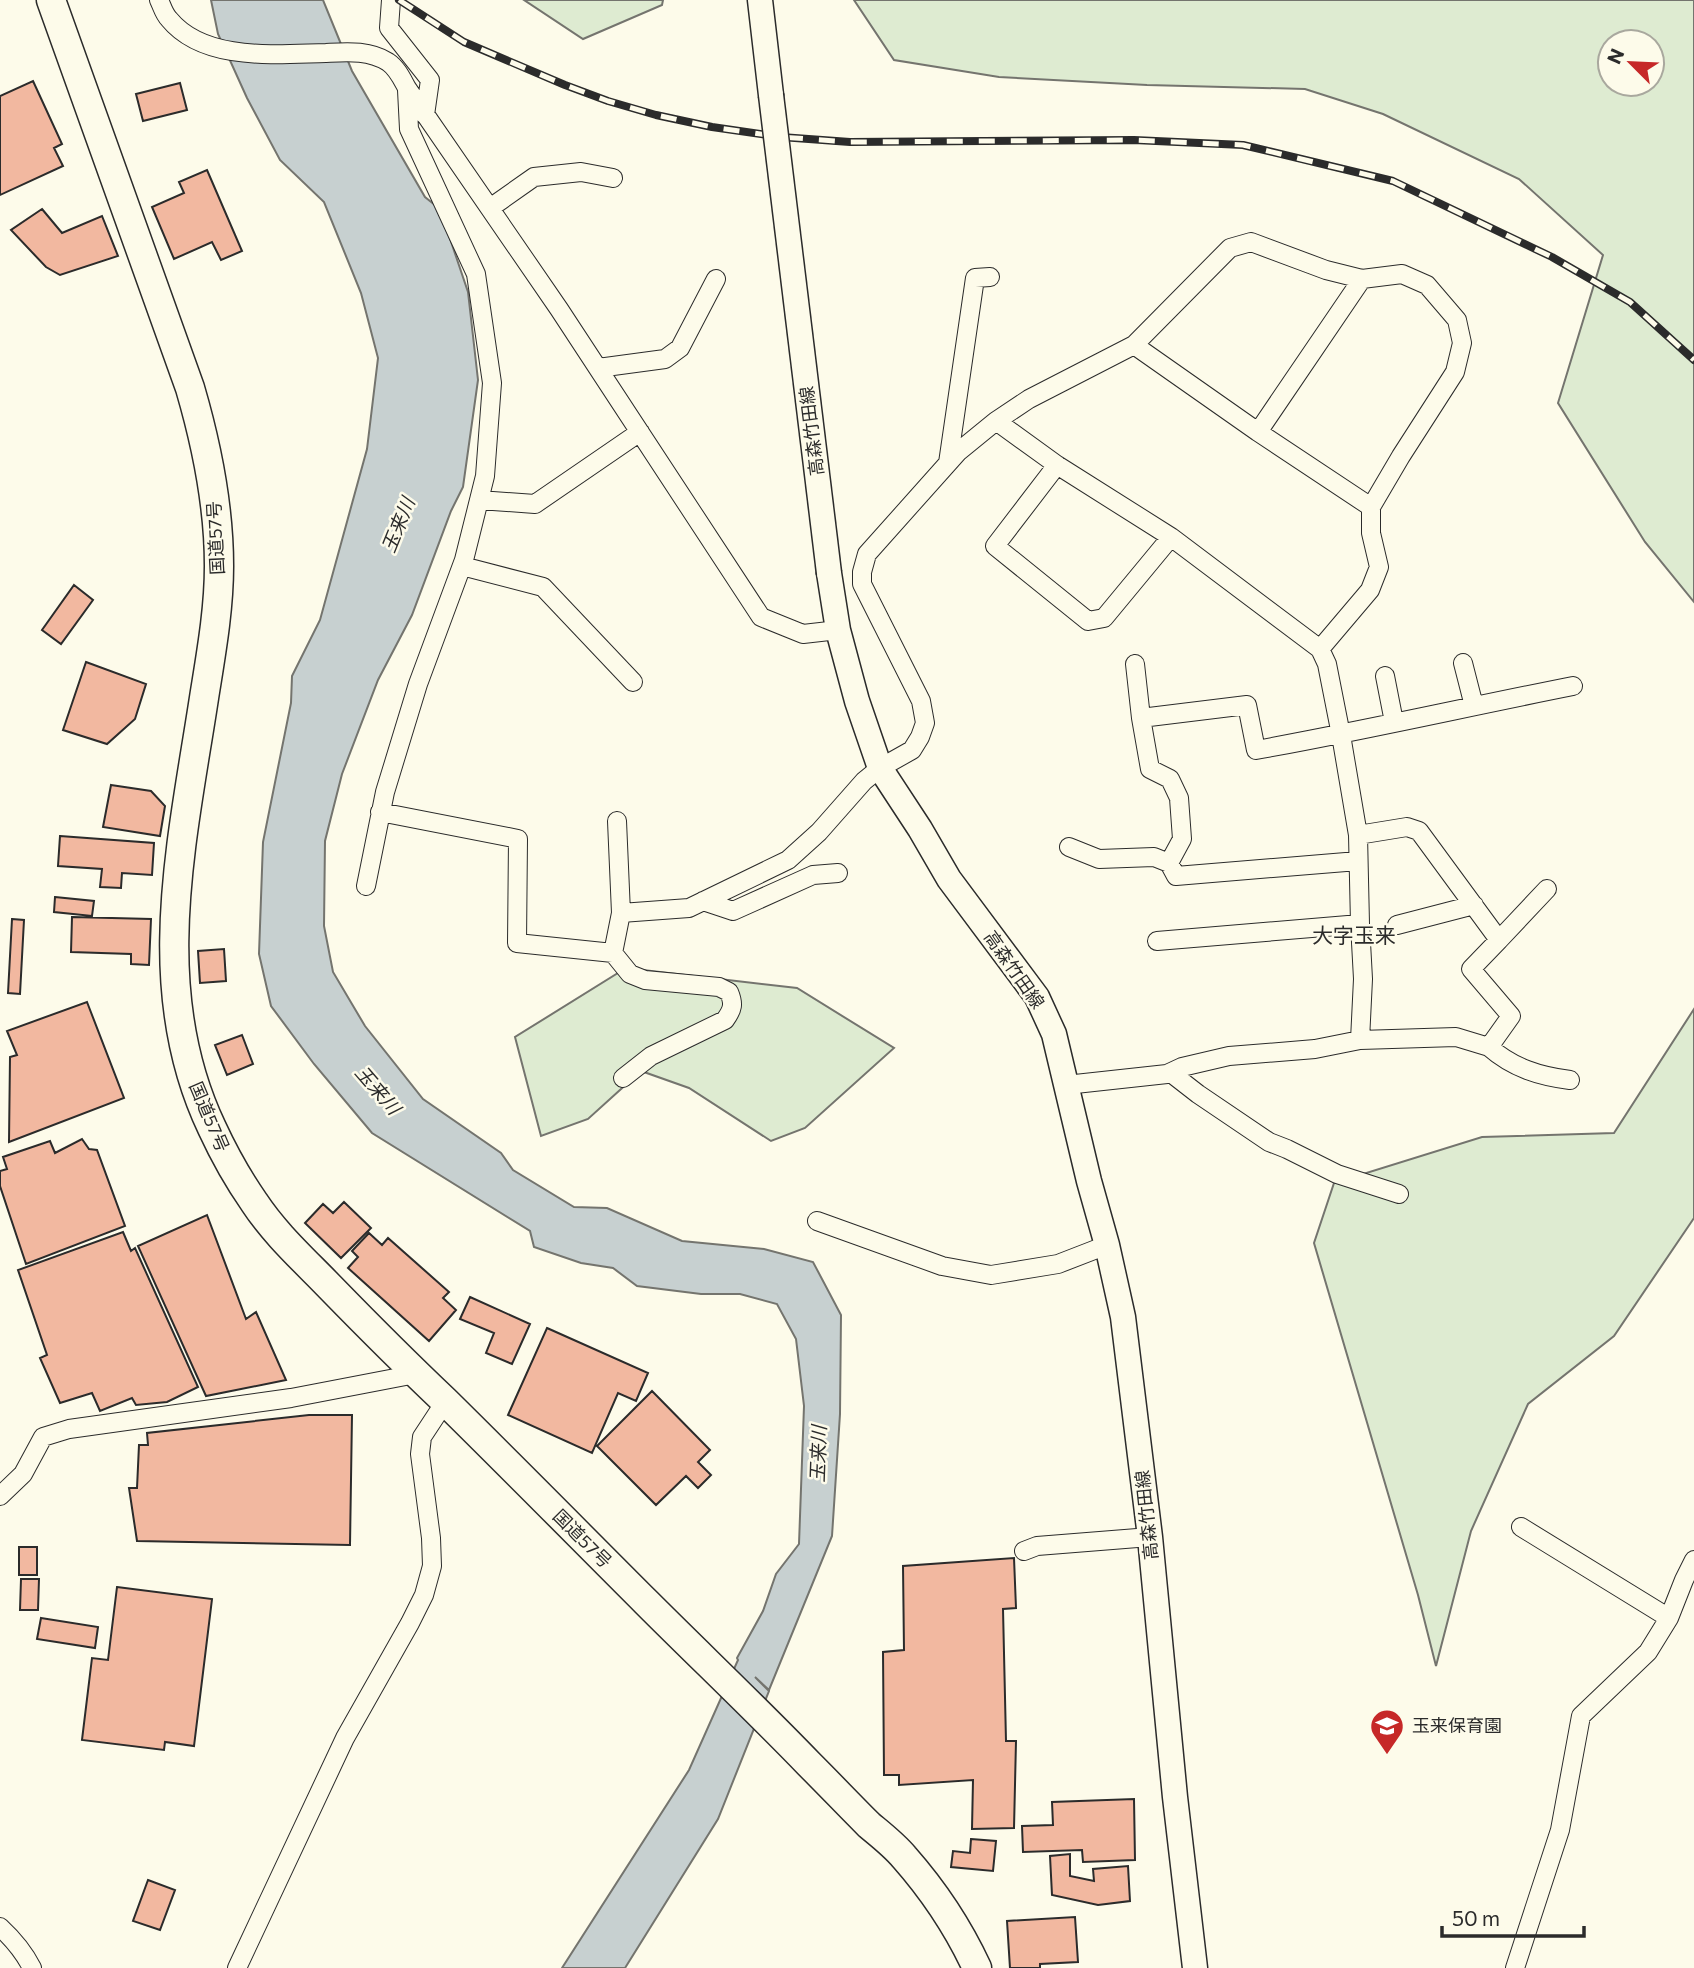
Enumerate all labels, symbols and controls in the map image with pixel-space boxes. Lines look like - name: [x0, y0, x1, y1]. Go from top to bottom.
- north arrow: [1596, 28, 1666, 98]
- text: N: [1602, 45, 1628, 67]
- street label: 高森竹田線: [795, 385, 827, 477]
- water label: 玉来川: [376, 492, 420, 556]
- street label: 国道57号: [202, 501, 228, 576]
- district label: 大字玉来: [1312, 922, 1396, 947]
- street label: 高森竹田線: [980, 926, 1050, 1013]
- water label: 玉来川: [351, 1061, 407, 1120]
- street label: 国道57号: [185, 1078, 234, 1155]
- water label: 玉来川: [805, 1423, 830, 1483]
- street label: 高森竹田線: [1130, 1469, 1162, 1561]
- street label: 国道57号: [549, 1504, 617, 1572]
- school or university icon: 玉来保育園: [1368, 1707, 1406, 1756]
- place label: 玉来保育園: [1412, 1714, 1502, 1736]
- scale bar: [1442, 1895, 1584, 1939]
- text: 50 m: [1452, 1905, 1500, 1930]

